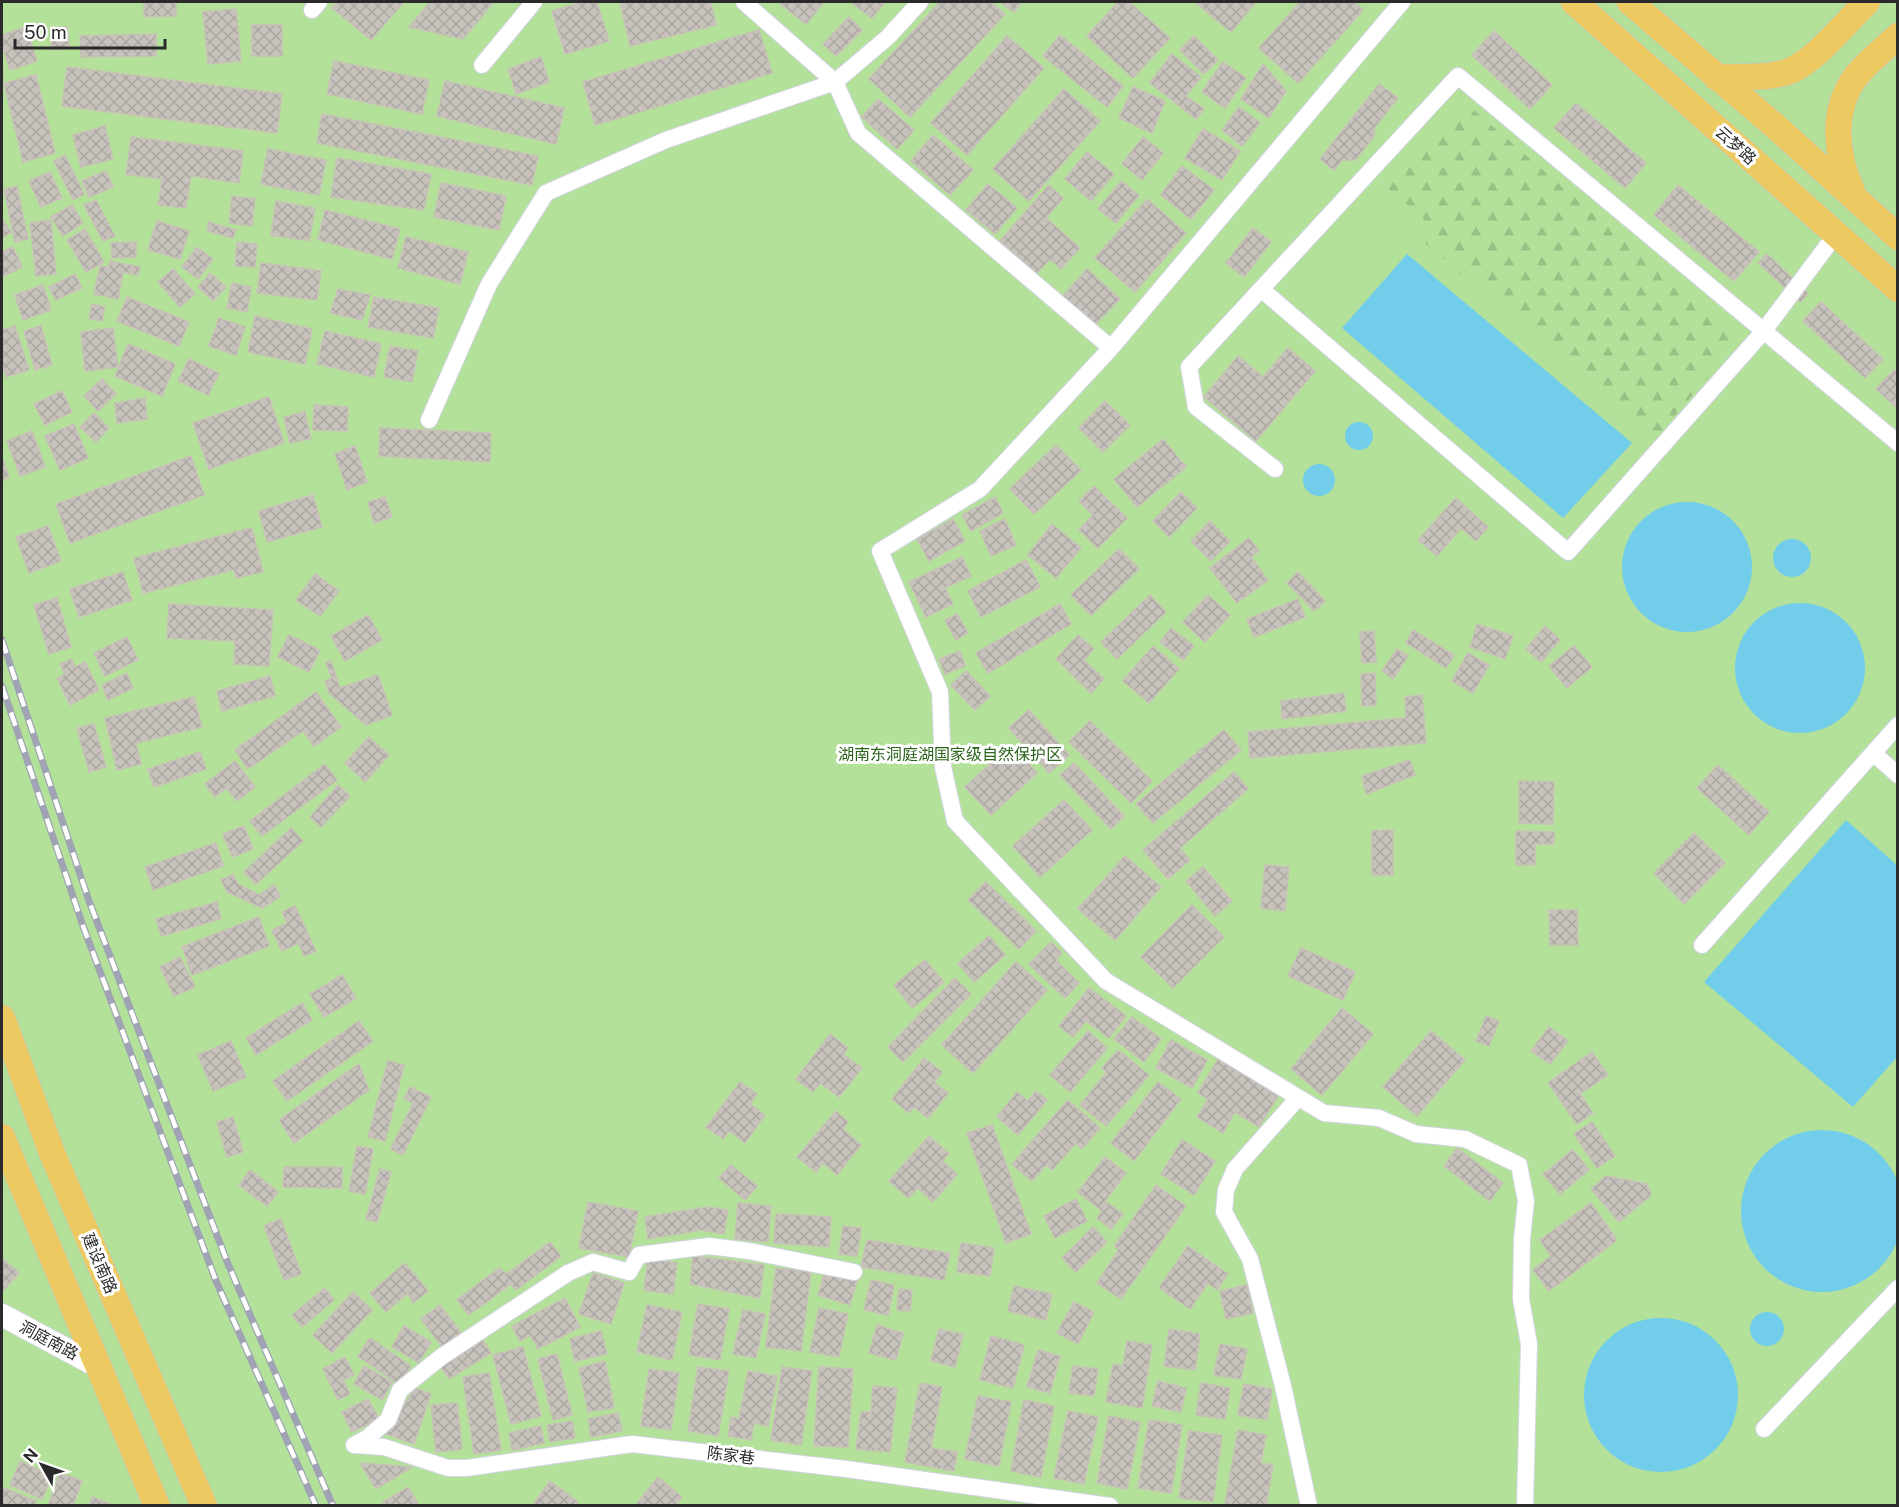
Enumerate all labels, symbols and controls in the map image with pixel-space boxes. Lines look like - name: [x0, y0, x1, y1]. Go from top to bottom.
- scale bar: [15, 12, 165, 50]
- text: 50 m: [24, 22, 67, 43]
- street label: 云梦路: [1711, 122, 1760, 168]
- park label: 湖南东洞庭湖国家级自然保护区: [838, 745, 1062, 764]
- street label: 建设南路: [78, 1230, 121, 1296]
- street label: 洞庭南路: [16, 1317, 81, 1364]
- north arrow: [12, 1435, 72, 1495]
- street label: 陈家巷: [706, 1443, 756, 1468]
- text: N: [20, 1445, 42, 1467]

